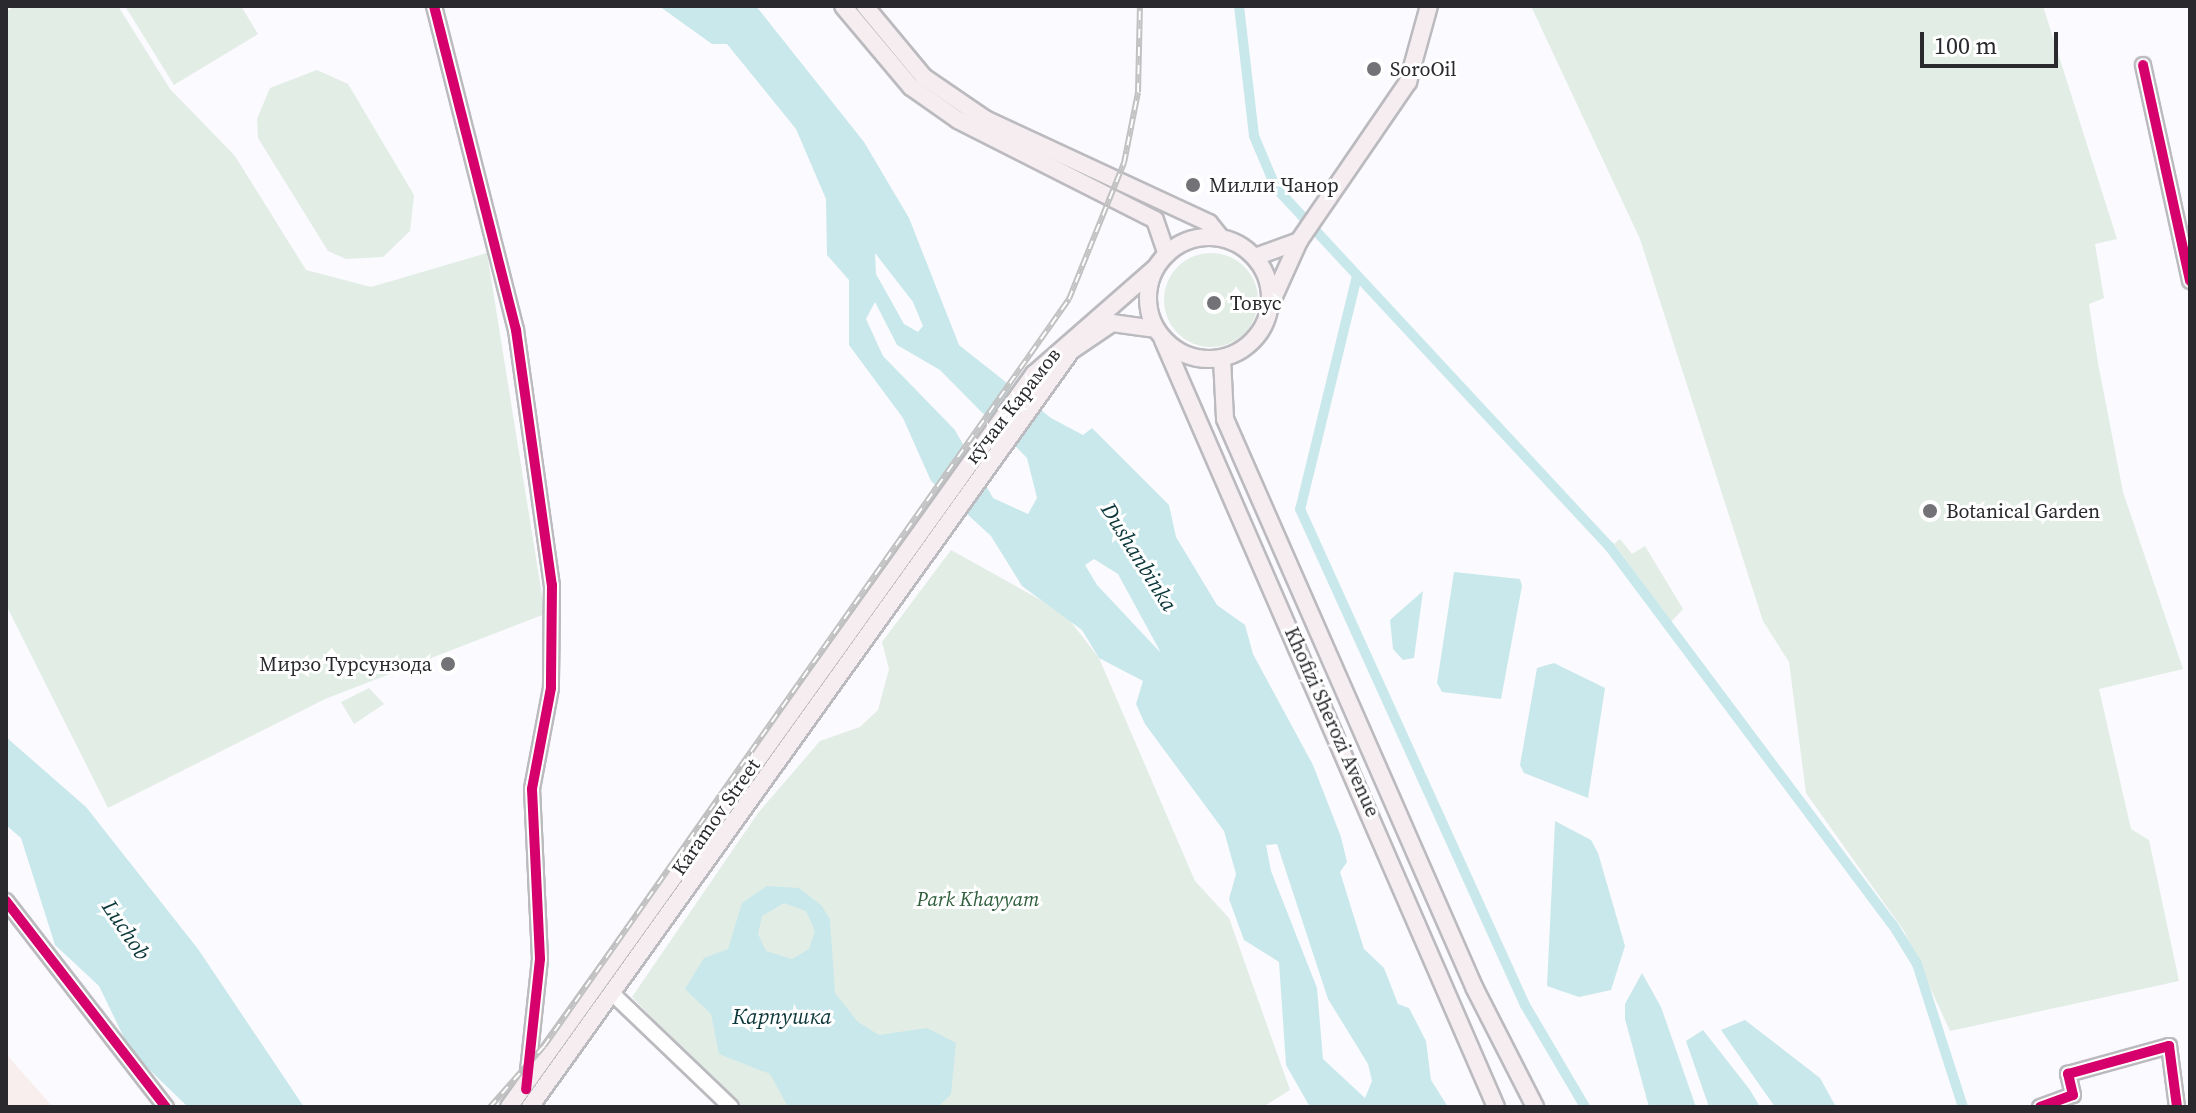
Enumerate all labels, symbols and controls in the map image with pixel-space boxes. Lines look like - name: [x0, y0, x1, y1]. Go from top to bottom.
- scale bar: [1924, 16, 2062, 66]
- text: 100 m: [1934, 29, 1997, 62]
- place label: SoroOil: [1390, 57, 1457, 81]
- marker: SoroOil: [1365, 60, 1383, 78]
- place label: Милли Чанор: [1209, 173, 1339, 197]
- marker: Милли Чанор: [1184, 176, 1202, 194]
- place label: Товус: [1230, 291, 1282, 315]
- marker: Товус: [1205, 294, 1223, 312]
- street label: кӯчаи Карамов: [960, 343, 1066, 469]
- water label: Dushanbinka: [1095, 498, 1183, 616]
- place label: Botanical Garden: [1946, 499, 2100, 523]
- marker: Botanical Garden: [1921, 502, 1939, 520]
- street label: Khofizi Sherozi Avenue: [1279, 623, 1385, 821]
- place label: Мирзо Турсунзода: [259, 652, 432, 676]
- marker: Мирзо Турсунзода: [439, 655, 457, 673]
- street label: Karamov Street: [667, 754, 765, 880]
- park label: Park Khayyam: [917, 887, 1039, 911]
- water label: Luchob: [96, 895, 156, 965]
- water label: Карпушка: [732, 1004, 832, 1030]

